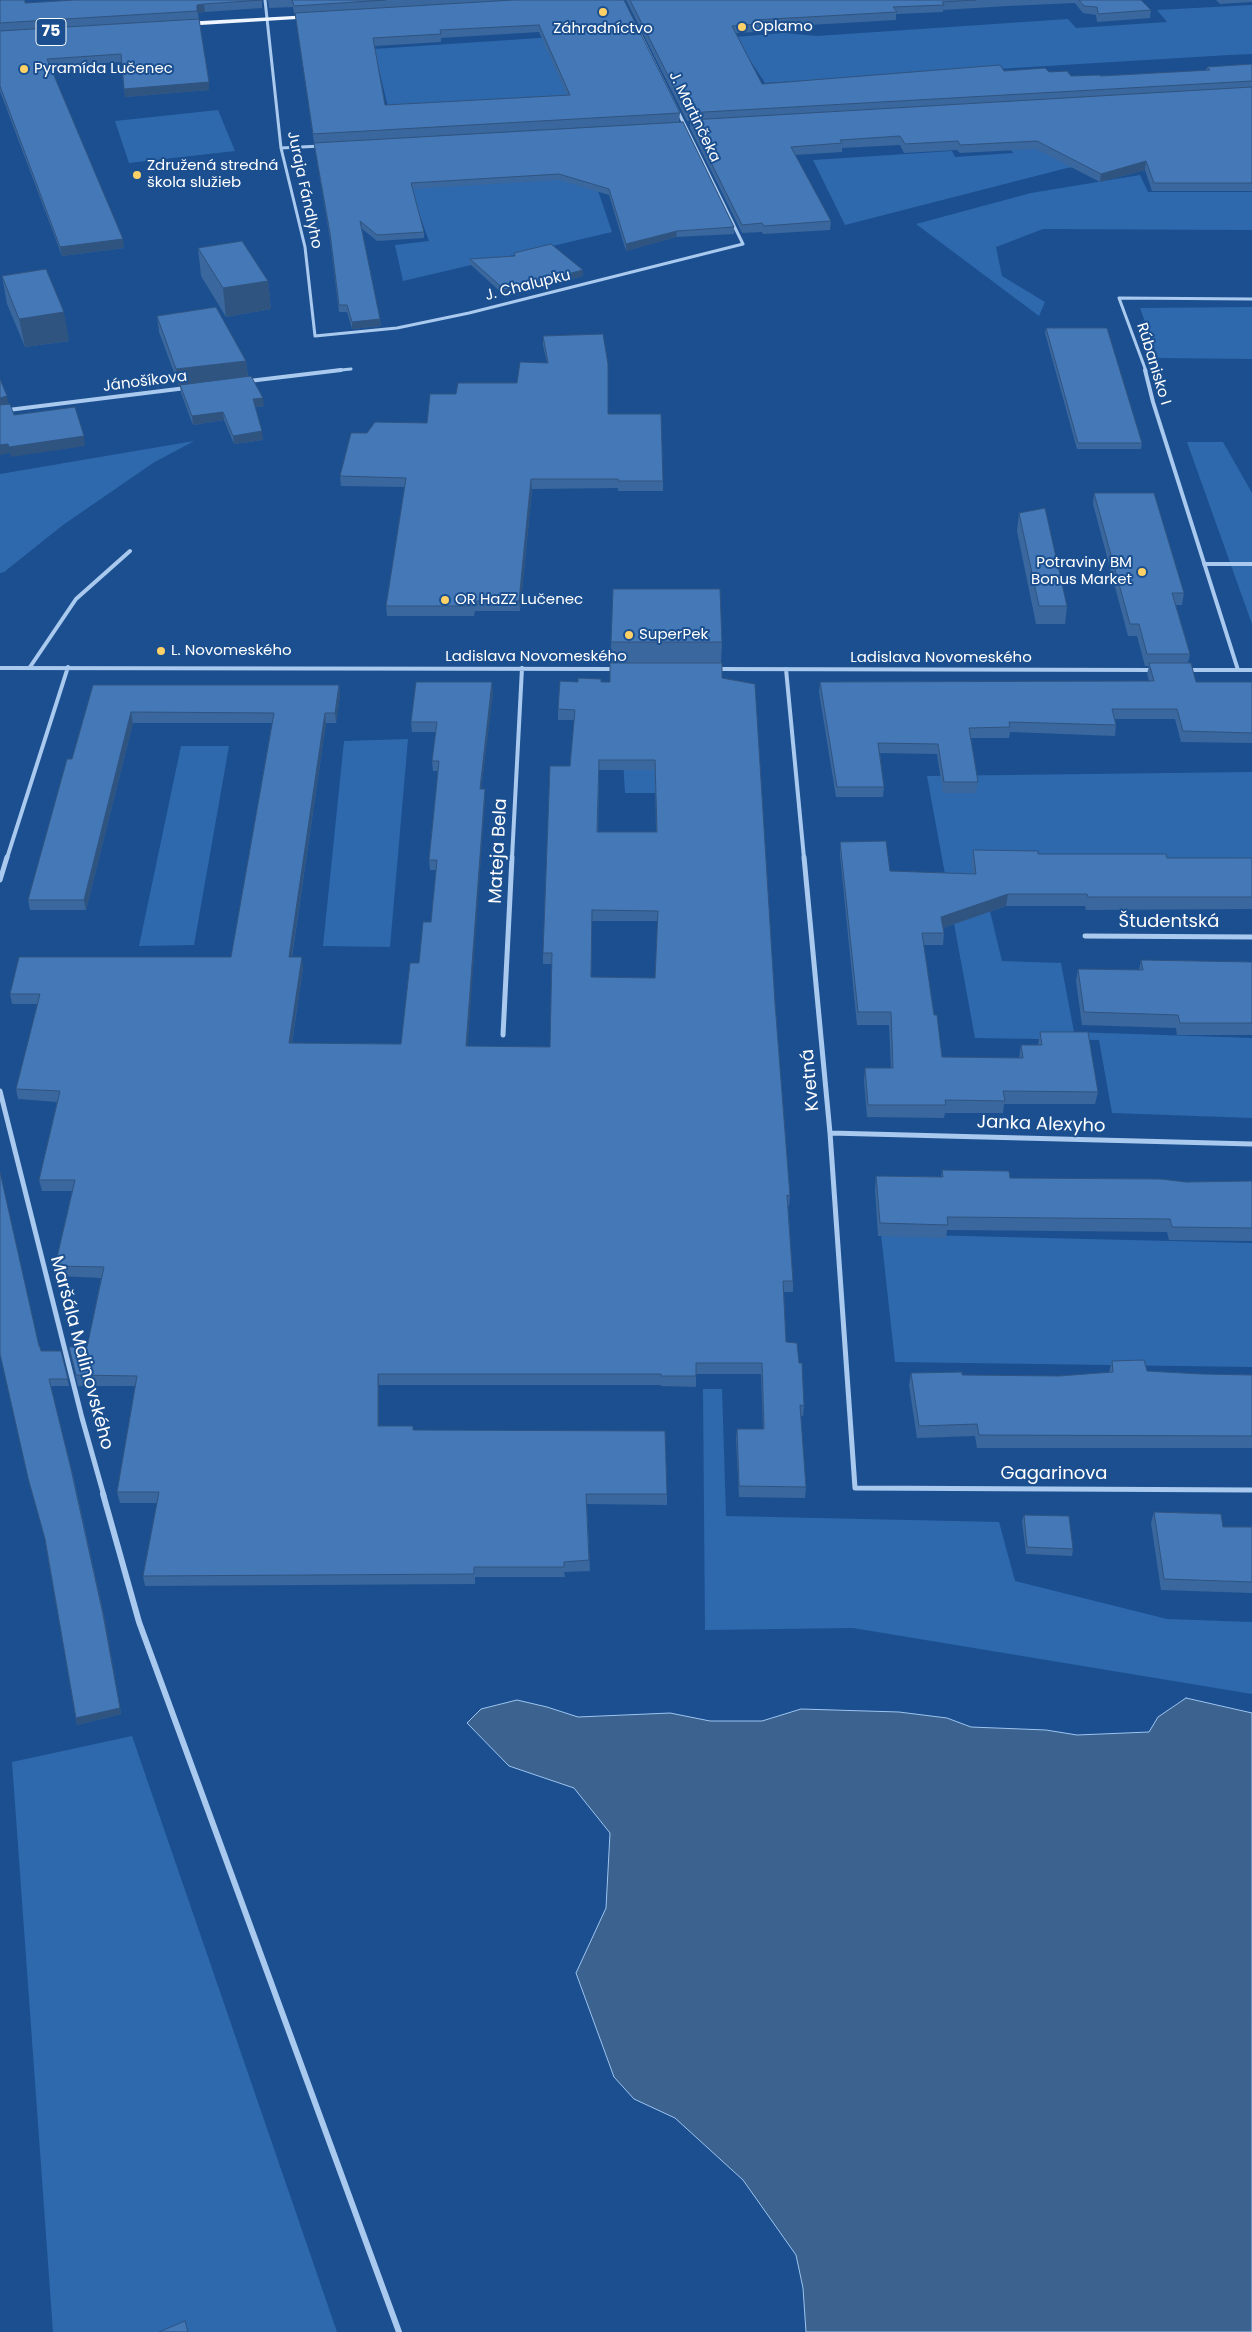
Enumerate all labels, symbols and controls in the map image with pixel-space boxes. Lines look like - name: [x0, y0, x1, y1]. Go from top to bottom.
- marker: Záhradníctvo: [597, 6, 609, 18]
- road number: 75: [36, 18, 66, 46]
- place label: Oplamo: [752, 18, 813, 36]
- place label: Záhradníctvo: [553, 20, 653, 38]
- marker: Oplamo: [736, 21, 748, 33]
- place label: Pyramída Lučenec: [34, 60, 173, 78]
- marker: Pyramída Lučenec: [18, 63, 30, 75]
- street label: J. Martinčeka: [664, 69, 724, 165]
- street label: Juraja Fándlyho: [283, 129, 325, 251]
- place label: Združená stredná škola služieb: [147, 157, 278, 192]
- marker: Združená stredná škola služieb: [131, 169, 143, 181]
- street label: J. Chalupku: [484, 267, 572, 305]
- street label: Rúbanisko I: [1132, 321, 1174, 407]
- street label: Jánošíkova: [102, 368, 188, 396]
- place label: Potraviny BM Bonus Market: [1031, 554, 1132, 589]
- marker: Potraviny BM Bonus Market: [1136, 566, 1148, 578]
- place label: OR HaZZ Lučenec: [455, 591, 583, 609]
- marker: OR HaZZ Lučenec: [439, 594, 451, 606]
- place label: SuperPek: [639, 626, 708, 644]
- marker: SuperPek: [623, 629, 635, 641]
- place label: L. Novomeského: [171, 642, 292, 660]
- marker: L. Novomeského: [155, 645, 167, 657]
- street label: Ladislava Novomeského: [445, 648, 627, 666]
- street label: Ladislava Novomeského: [850, 649, 1032, 667]
- street label: Mateja Bela: [485, 798, 513, 904]
- street label: Študentská: [1119, 911, 1219, 933]
- street label: Kvetná: [798, 1048, 824, 1112]
- street label: Janka Alexyho: [976, 1112, 1106, 1138]
- street label: Maršála Malinovského: [45, 1254, 117, 1452]
- street label: Gagarinova: [1001, 1463, 1107, 1485]

